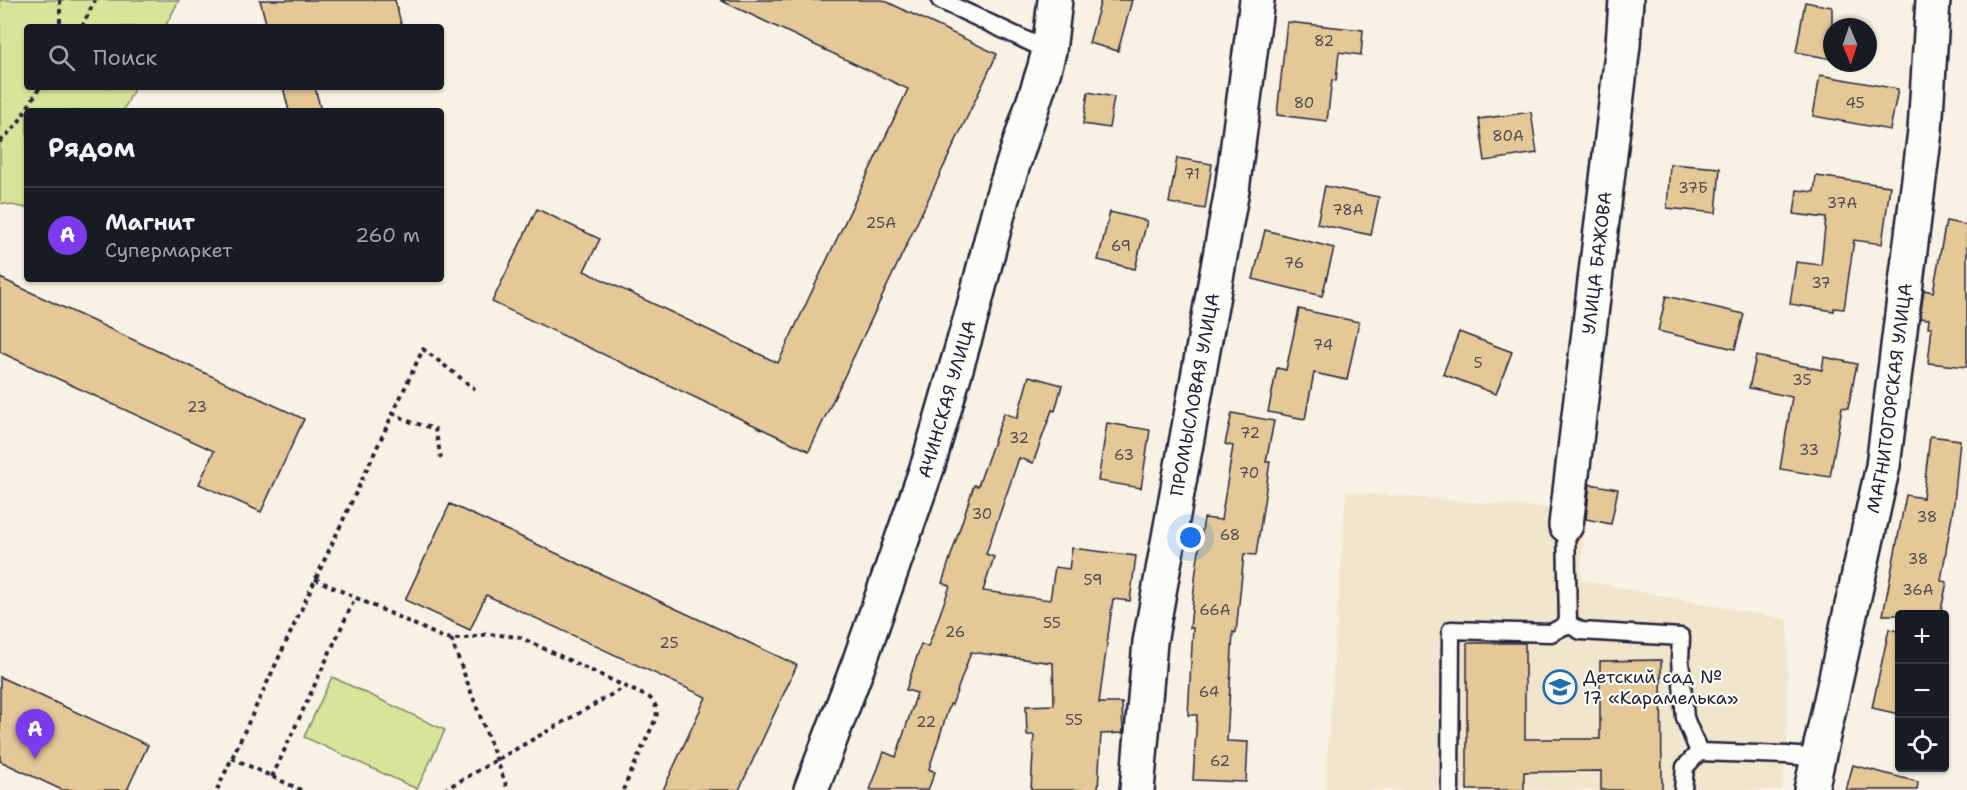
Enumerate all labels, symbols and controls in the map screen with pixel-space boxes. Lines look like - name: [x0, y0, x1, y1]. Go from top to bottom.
- north arrow: [1823, 18, 1877, 72]
- search box: [24, 24, 444, 90]
- house number: 82: [1314, 31, 1334, 51]
- icon: search: [45, 41, 78, 74]
- text: Поиск: [93, 43, 157, 72]
- house number: 80: [1294, 93, 1314, 113]
- house number: 45: [1845, 93, 1865, 113]
- house number: 80А: [1492, 126, 1524, 146]
- text: Рядом: [48, 130, 135, 165]
- house number: 71: [1184, 164, 1200, 184]
- house number: 37Б: [1678, 178, 1708, 198]
- street label: УЛИЦА БАЖОВА: [1577, 190, 1618, 336]
- house number: 37А: [1827, 193, 1857, 213]
- house number: 78А: [1332, 200, 1364, 220]
- text: Магнит: [105, 208, 195, 237]
- house number: 25А: [866, 213, 896, 233]
- text: A: [60, 222, 75, 248]
- text: 260 m: [355, 222, 420, 248]
- house number: 69: [1111, 236, 1131, 256]
- text: Супермаркет: [105, 237, 232, 263]
- house number: 76: [1284, 253, 1304, 273]
- house number: 37: [1811, 273, 1831, 293]
- street label: МАГНИТОГОРСКАЯ УЛИЦА: [1861, 282, 1918, 515]
- street label: ПРОМЫСЛОВАЯ УЛИЦА: [1165, 291, 1225, 498]
- street label: АЧИНСКАЯ УЛИЦА: [912, 317, 981, 481]
- house number: 74: [1313, 335, 1333, 355]
- house number: 5: [1473, 353, 1483, 373]
- house number: 35: [1792, 370, 1812, 390]
- house number: 23: [187, 397, 207, 417]
- house number: 72: [1240, 423, 1260, 443]
- house number: 32: [1009, 428, 1029, 448]
- house number: 33: [1799, 440, 1819, 460]
- house number: 63: [1114, 445, 1134, 465]
- house number: 70: [1239, 463, 1259, 483]
- house number: 30: [972, 504, 992, 524]
- house number: 38: [1917, 507, 1937, 527]
- your location: [1176, 523, 1205, 552]
- house number: 68: [1220, 525, 1240, 545]
- house number: 38: [1908, 549, 1928, 569]
- house number: 59: [1084, 570, 1102, 590]
- house number: 36А: [1902, 580, 1934, 600]
- house number: 66А: [1199, 600, 1231, 620]
- map controls: [1895, 610, 1949, 772]
- button: +: [1895, 610, 1949, 664]
- house number: 55: [1043, 613, 1061, 633]
- house number: 26: [945, 622, 965, 642]
- house number: 25: [659, 633, 679, 653]
- button: −: [1895, 664, 1949, 718]
- place label: Детский сад № 17 «Карамелька»: [1583, 665, 1738, 710]
- school or university icon: Детский сад № 17 «Карамелька»: [1542, 669, 1578, 705]
- house number: 64: [1199, 682, 1219, 702]
- pin: A: [15, 710, 54, 759]
- house number: 55: [1065, 710, 1083, 730]
- house number: 22: [916, 712, 936, 732]
- button: locate: [1895, 718, 1949, 772]
- house number: 62: [1210, 751, 1230, 771]

